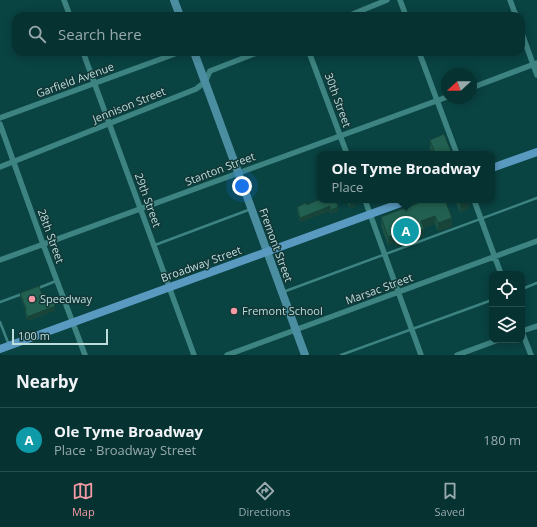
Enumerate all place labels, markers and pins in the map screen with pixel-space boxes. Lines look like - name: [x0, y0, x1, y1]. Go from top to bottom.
- pin: A: [393, 216, 419, 246]
- place label: Speedway: [40, 291, 92, 306]
- marker: Speedway: [27, 294, 37, 304]
- place label: Fremont School: [242, 303, 323, 318]
- marker: Fremont School: [229, 306, 239, 316]

